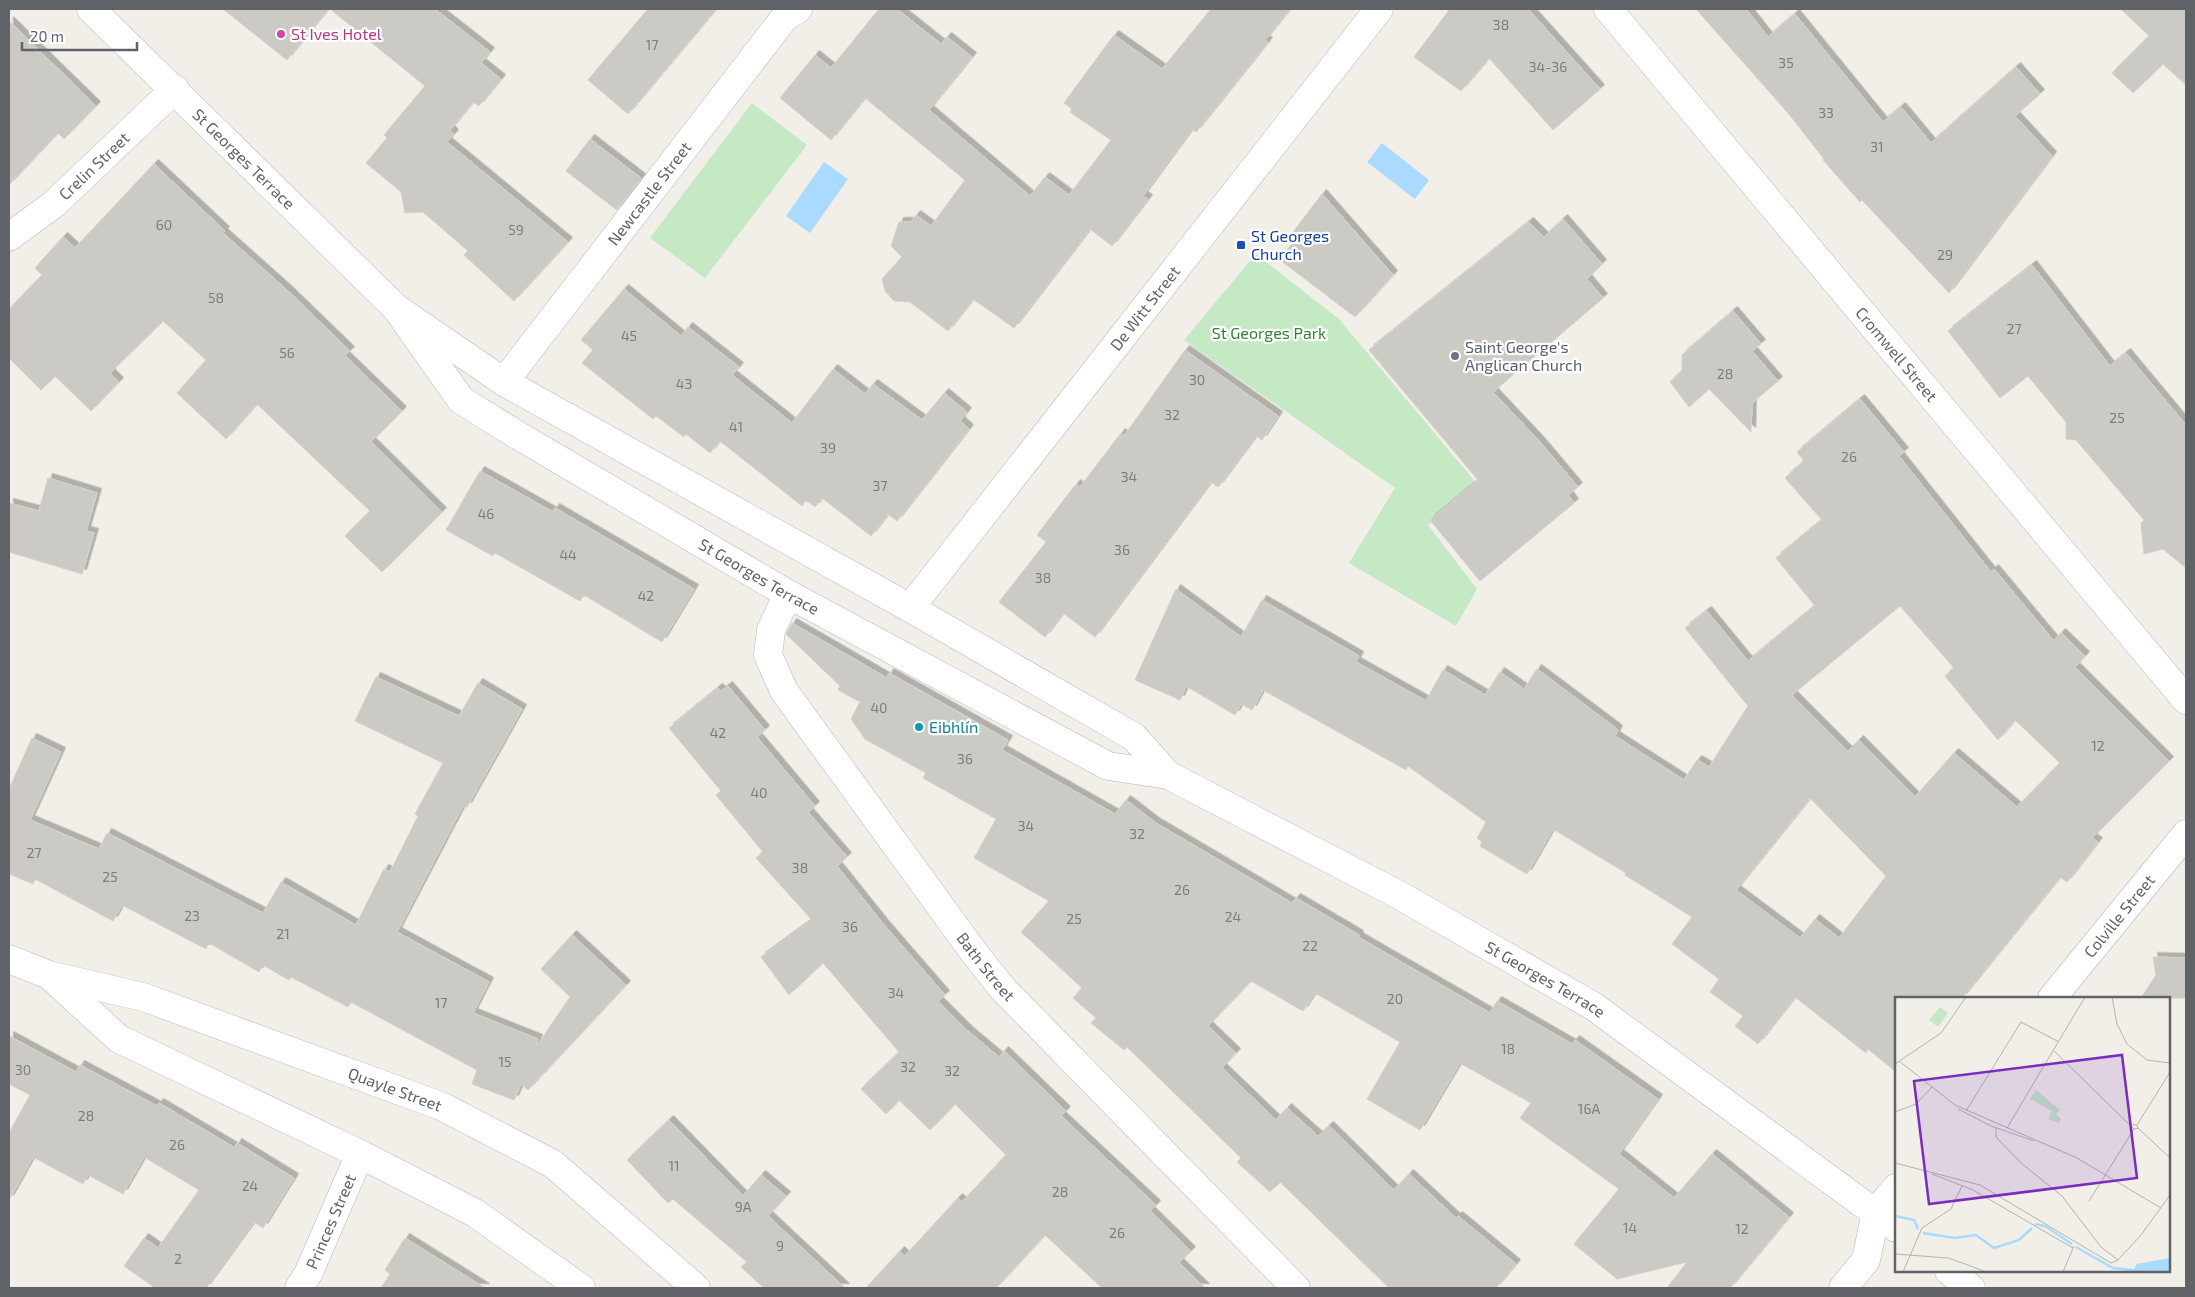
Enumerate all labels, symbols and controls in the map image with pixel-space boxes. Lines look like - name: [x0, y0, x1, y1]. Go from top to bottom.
- house number: 38: [1493, 16, 1509, 33]
- scale bar: [22, 20, 138, 52]
- place label: St Ives Hotel: [291, 24, 382, 43]
- text: 20 m: [30, 27, 64, 45]
- marker: St Ives Hotel: [275, 28, 287, 40]
- house number: 17: [646, 36, 658, 53]
- house number: 35: [1778, 54, 1794, 71]
- house number: 34-36: [1529, 58, 1567, 75]
- street label: St Georges Terrace: [189, 104, 299, 213]
- house number: 33: [1818, 104, 1834, 121]
- street label: Crelin Street: [54, 128, 133, 204]
- street label: Newcastle Street: [603, 138, 695, 249]
- house number: 31: [1870, 138, 1884, 155]
- house number: 60: [156, 216, 172, 233]
- house number: 59: [508, 221, 524, 238]
- place label: St Georges Church: [1251, 226, 1329, 263]
- marker: St Georges Church: [1235, 239, 1247, 251]
- house number: 29: [1937, 246, 1953, 263]
- street label: De Witt Street: [1106, 262, 1183, 354]
- house number: 58: [208, 289, 224, 306]
- street label: Cromwell Street: [1852, 303, 1942, 405]
- house number: 27: [2006, 320, 2022, 337]
- park label: St Georges Park: [1212, 323, 1326, 342]
- house number: 45: [621, 327, 637, 344]
- place label: Saint George's Anglican Church: [1465, 337, 1582, 374]
- house number: 56: [279, 344, 295, 361]
- marker: Saint George's Anglican Church: [1449, 350, 1461, 362]
- house number: 28: [1717, 365, 1733, 382]
- house number: 30: [1189, 371, 1205, 388]
- house number: 43: [676, 375, 692, 392]
- house number: 32: [1164, 406, 1180, 423]
- house number: 25: [2109, 409, 2125, 426]
- house number: 41: [729, 418, 743, 435]
- house number: 39: [820, 439, 836, 456]
- house number: 26: [1841, 448, 1857, 465]
- house number: 34: [1121, 468, 1137, 485]
- house number: 37: [873, 477, 887, 494]
- house number: 46: [478, 505, 494, 522]
- street label: St Georges Terrace: [696, 534, 823, 618]
- house number: 36: [1114, 541, 1130, 558]
- house number: 44: [559, 546, 577, 563]
- house number: 38: [1035, 569, 1051, 586]
- house number: 42: [638, 587, 654, 604]
- house number: 40: [870, 699, 888, 716]
- place label: Eibhlín: [929, 717, 978, 736]
- marker: Eibhlín: [913, 721, 925, 733]
- house number: 42: [710, 724, 726, 741]
- house number: 12: [2091, 737, 2105, 754]
- house number: 36: [957, 750, 973, 767]
- house number: 40: [750, 784, 768, 801]
- house number: 34: [1018, 817, 1034, 834]
- house number: 32: [1129, 825, 1145, 842]
- house number: 27: [26, 844, 42, 861]
- house number: 38: [792, 859, 808, 876]
- house number: 25: [102, 868, 118, 885]
- street label: Colville Street: [2079, 870, 2158, 961]
- house number: 26: [1174, 881, 1190, 898]
- house number: 23: [184, 907, 200, 924]
- house number: 24: [1225, 908, 1241, 925]
- house number: 25: [1066, 910, 1082, 927]
- house number: 36: [842, 918, 858, 935]
- house number: 21: [276, 925, 290, 942]
- street label: Bath Street: [953, 928, 1019, 1004]
- house number: 22: [1302, 937, 1318, 954]
- street label: St Georges Terrace: [1482, 937, 1609, 1021]
- house number: 34: [888, 984, 904, 1001]
- house number: 20: [1387, 990, 1403, 1007]
- house number: 17: [435, 994, 447, 1011]
- inset map: [1895, 997, 2170, 1272]
- house number: 18: [1501, 1040, 1515, 1057]
- house number: 15: [498, 1053, 512, 1070]
- house number: 32: [900, 1058, 916, 1075]
- house number: 30: [15, 1061, 31, 1078]
- house number: 32: [944, 1062, 960, 1079]
- street label: Quayle Street: [345, 1063, 445, 1115]
- house number: 16A: [1578, 1100, 1600, 1117]
- house number: 28: [78, 1107, 94, 1124]
- house number: 26: [169, 1136, 185, 1153]
- house number: 11: [668, 1157, 680, 1174]
- street label: Princes Street: [301, 1171, 359, 1272]
- house number: 24: [242, 1177, 258, 1194]
- house number: 28: [1052, 1183, 1068, 1200]
- house number: 9A: [735, 1198, 752, 1215]
- house number: 14: [1623, 1219, 1637, 1236]
- house number: 12: [1735, 1220, 1749, 1237]
- house number: 26: [1109, 1224, 1125, 1241]
- house number: 9: [776, 1237, 784, 1254]
- house number: 2: [174, 1250, 182, 1267]

